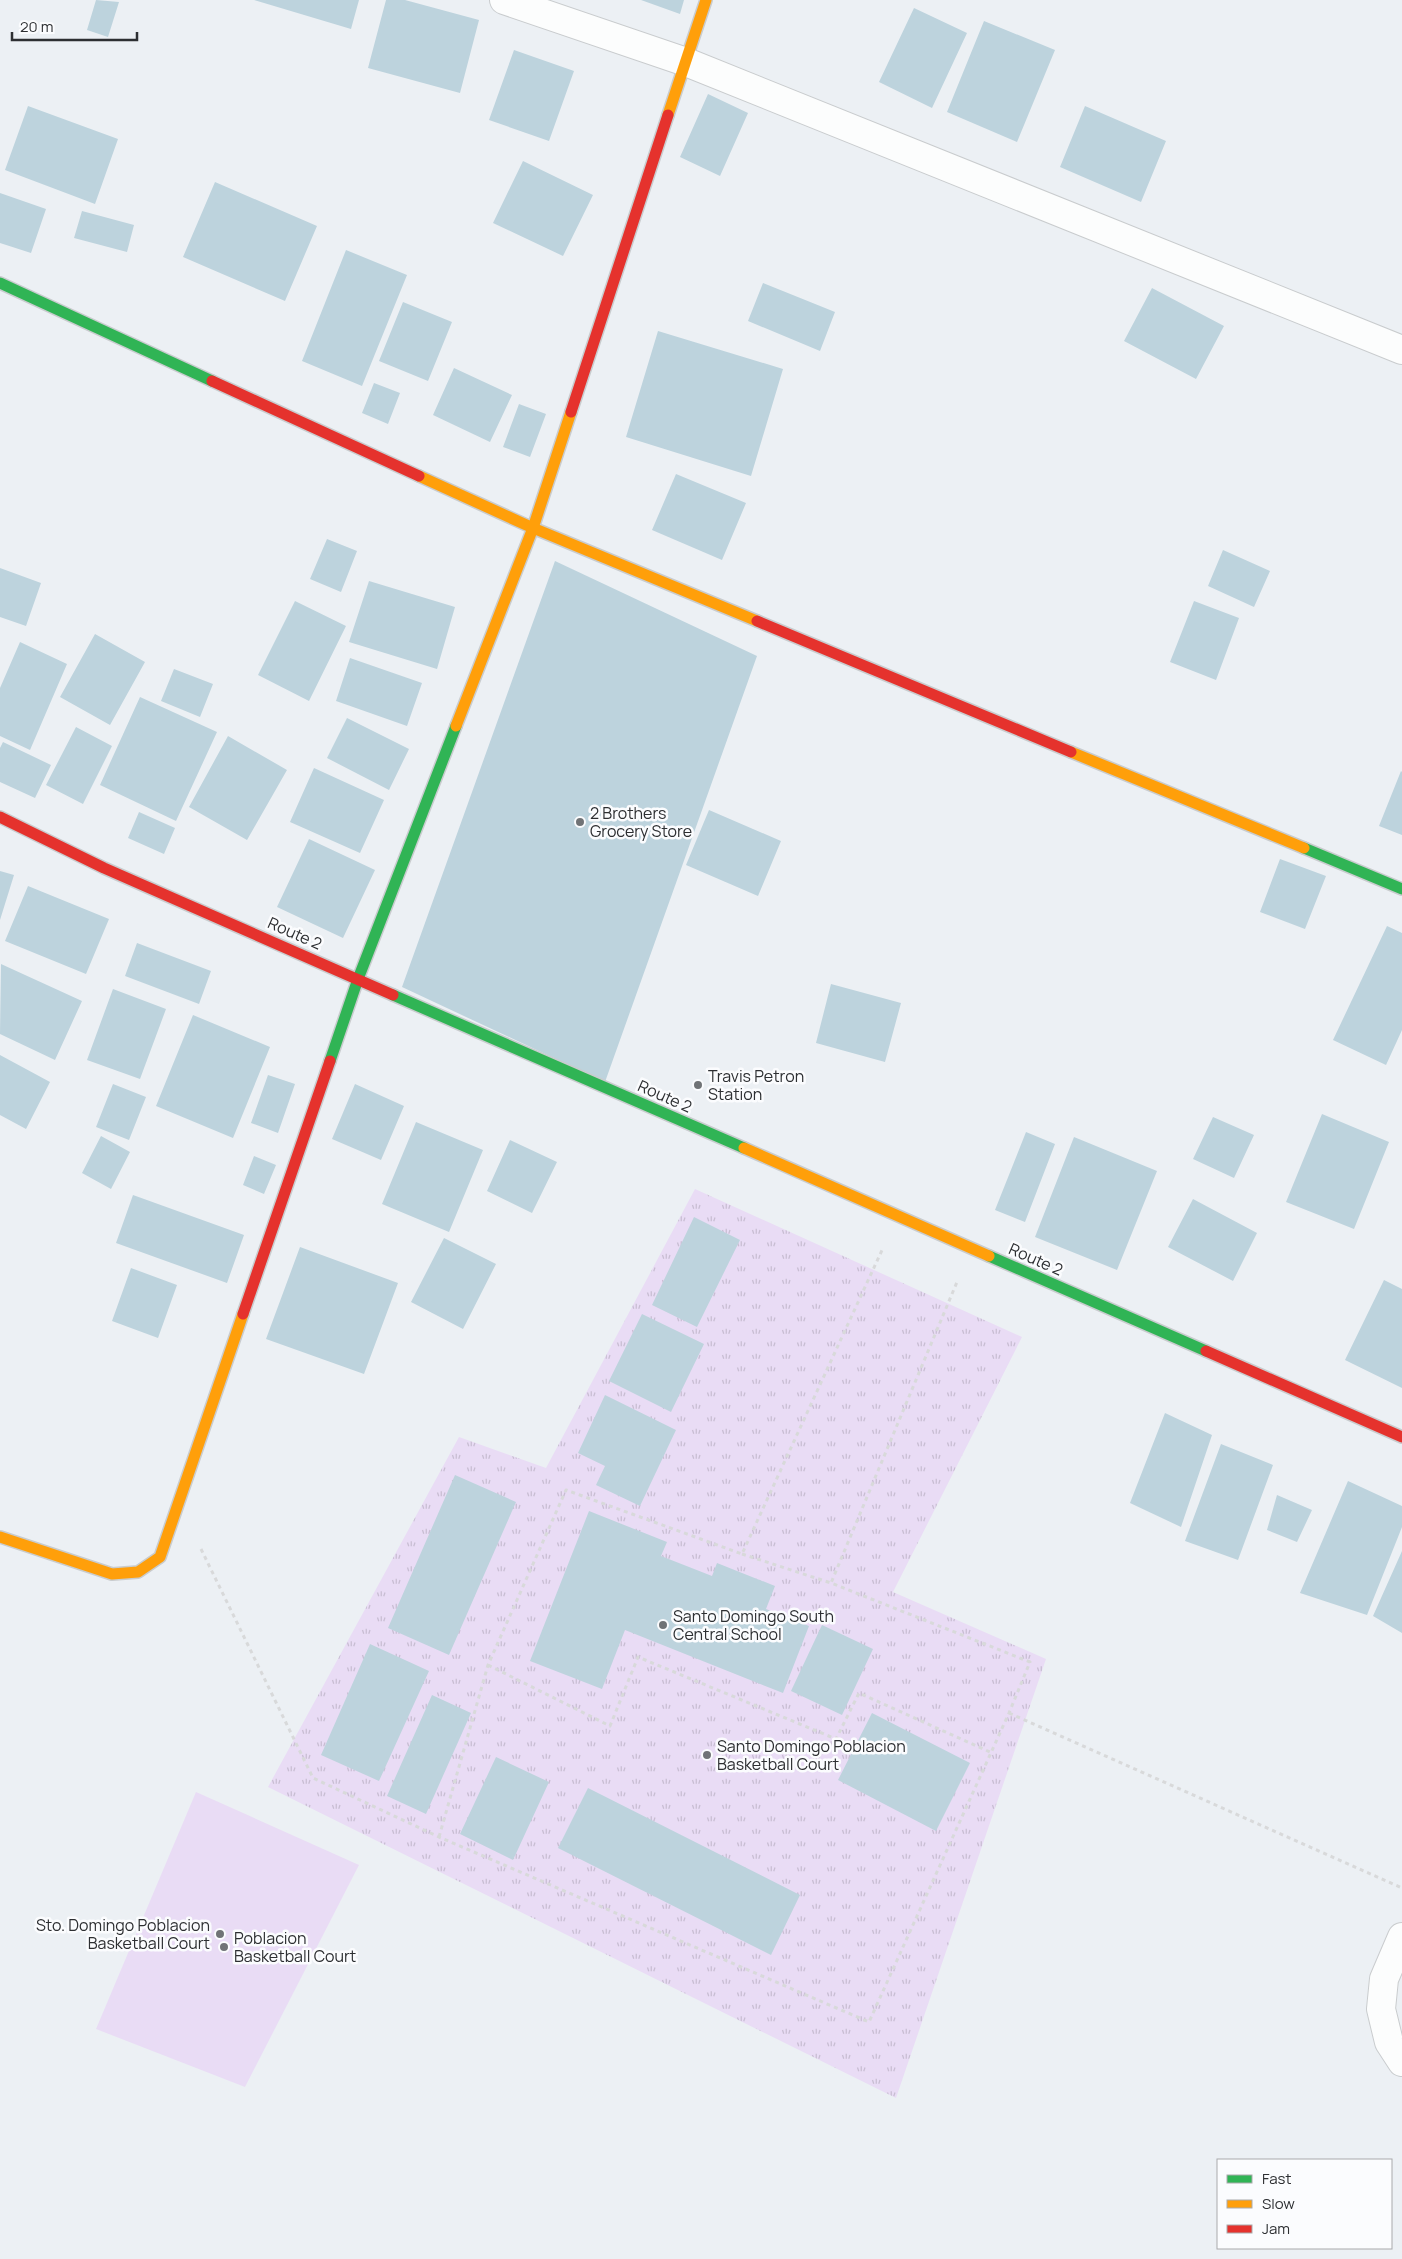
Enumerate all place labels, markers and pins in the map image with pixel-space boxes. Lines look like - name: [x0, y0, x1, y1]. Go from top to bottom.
- place label: 2 Brothers Grocery Store: [590, 802, 692, 842]
- marker: 2 Brothers Grocery Store: [574, 816, 586, 828]
- place label: Travis Petron Station: [708, 1065, 804, 1105]
- marker: Travis Petron Station: [692, 1079, 704, 1091]
- place label: Santo Domingo South Central School: [673, 1605, 834, 1645]
- marker: Santo Domingo South Central School: [657, 1619, 669, 1631]
- place label: Santo Domingo Poblacion Basketball Court: [717, 1735, 906, 1775]
- marker: Santo Domingo Poblacion Basketball Court: [701, 1749, 713, 1761]
- place label: Sto. Domingo Poblacion Basketball Court: [36, 1914, 210, 1954]
- place label: Poblacion Basketball Court: [234, 1927, 356, 1967]
- marker: Sto. Domingo Poblacion Basketball Court: [214, 1928, 226, 1940]
- marker: Poblacion Basketball Court: [218, 1941, 230, 1953]

